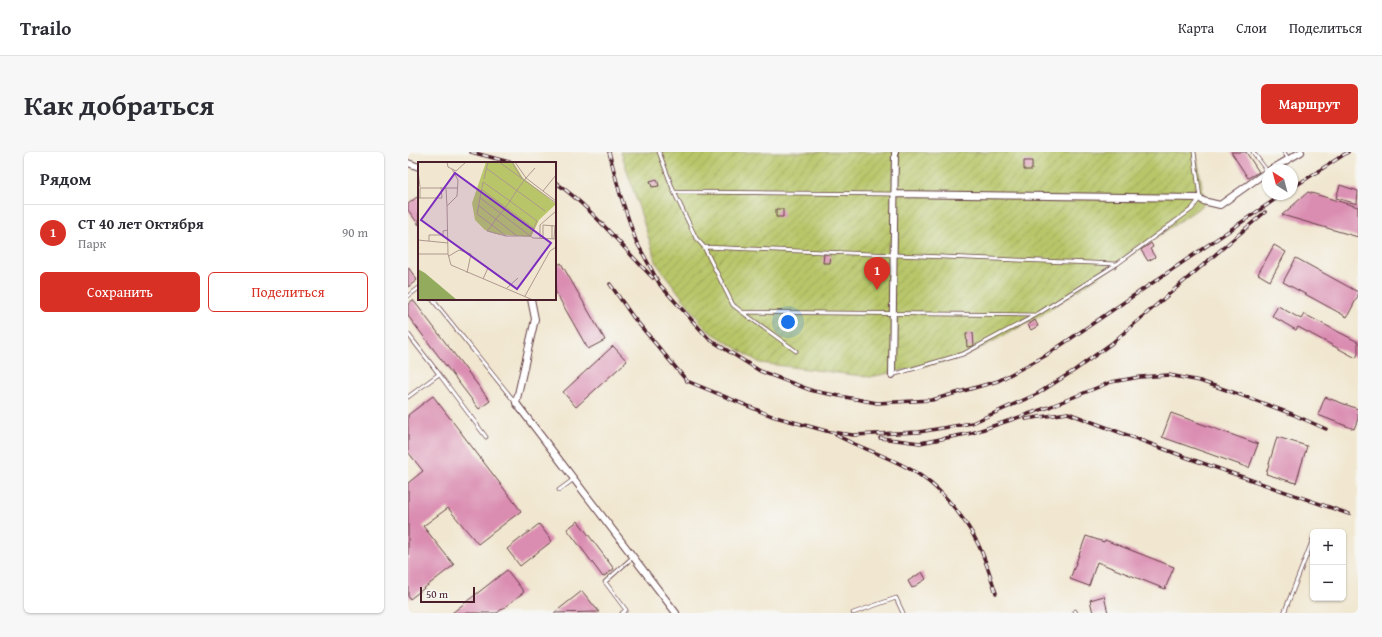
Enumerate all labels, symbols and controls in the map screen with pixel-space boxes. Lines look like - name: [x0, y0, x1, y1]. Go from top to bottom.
- text: Trailo: [20, 14, 71, 42]
- text: Карта: [1178, 18, 1214, 38]
- text: Слои: [1236, 18, 1267, 38]
- text: Поделиться: [1289, 18, 1362, 38]
- text: Как добраться: [24, 84, 214, 125]
- button: Маршрут: [1261, 84, 1358, 124]
- inset map: [418, 162, 556, 300]
- north arrow: [1262, 164, 1298, 200]
- text: Рядом: [40, 166, 91, 191]
- text: СТ 40 лет Октября: [78, 213, 204, 234]
- text: 1: [50, 223, 56, 242]
- text: 90 m: [342, 223, 368, 242]
- text: Парк: [78, 234, 106, 253]
- pin: 1: [864, 257, 890, 290]
- button: Сохранить: [40, 272, 200, 312]
- button: Поделиться: [208, 272, 368, 312]
- your location: [778, 312, 798, 332]
- map controls: [1310, 529, 1346, 601]
- button: +: [1310, 529, 1346, 565]
- button: −: [1310, 565, 1346, 601]
- scale bar: [420, 585, 475, 604]
- text: 50 m: [426, 586, 448, 602]

